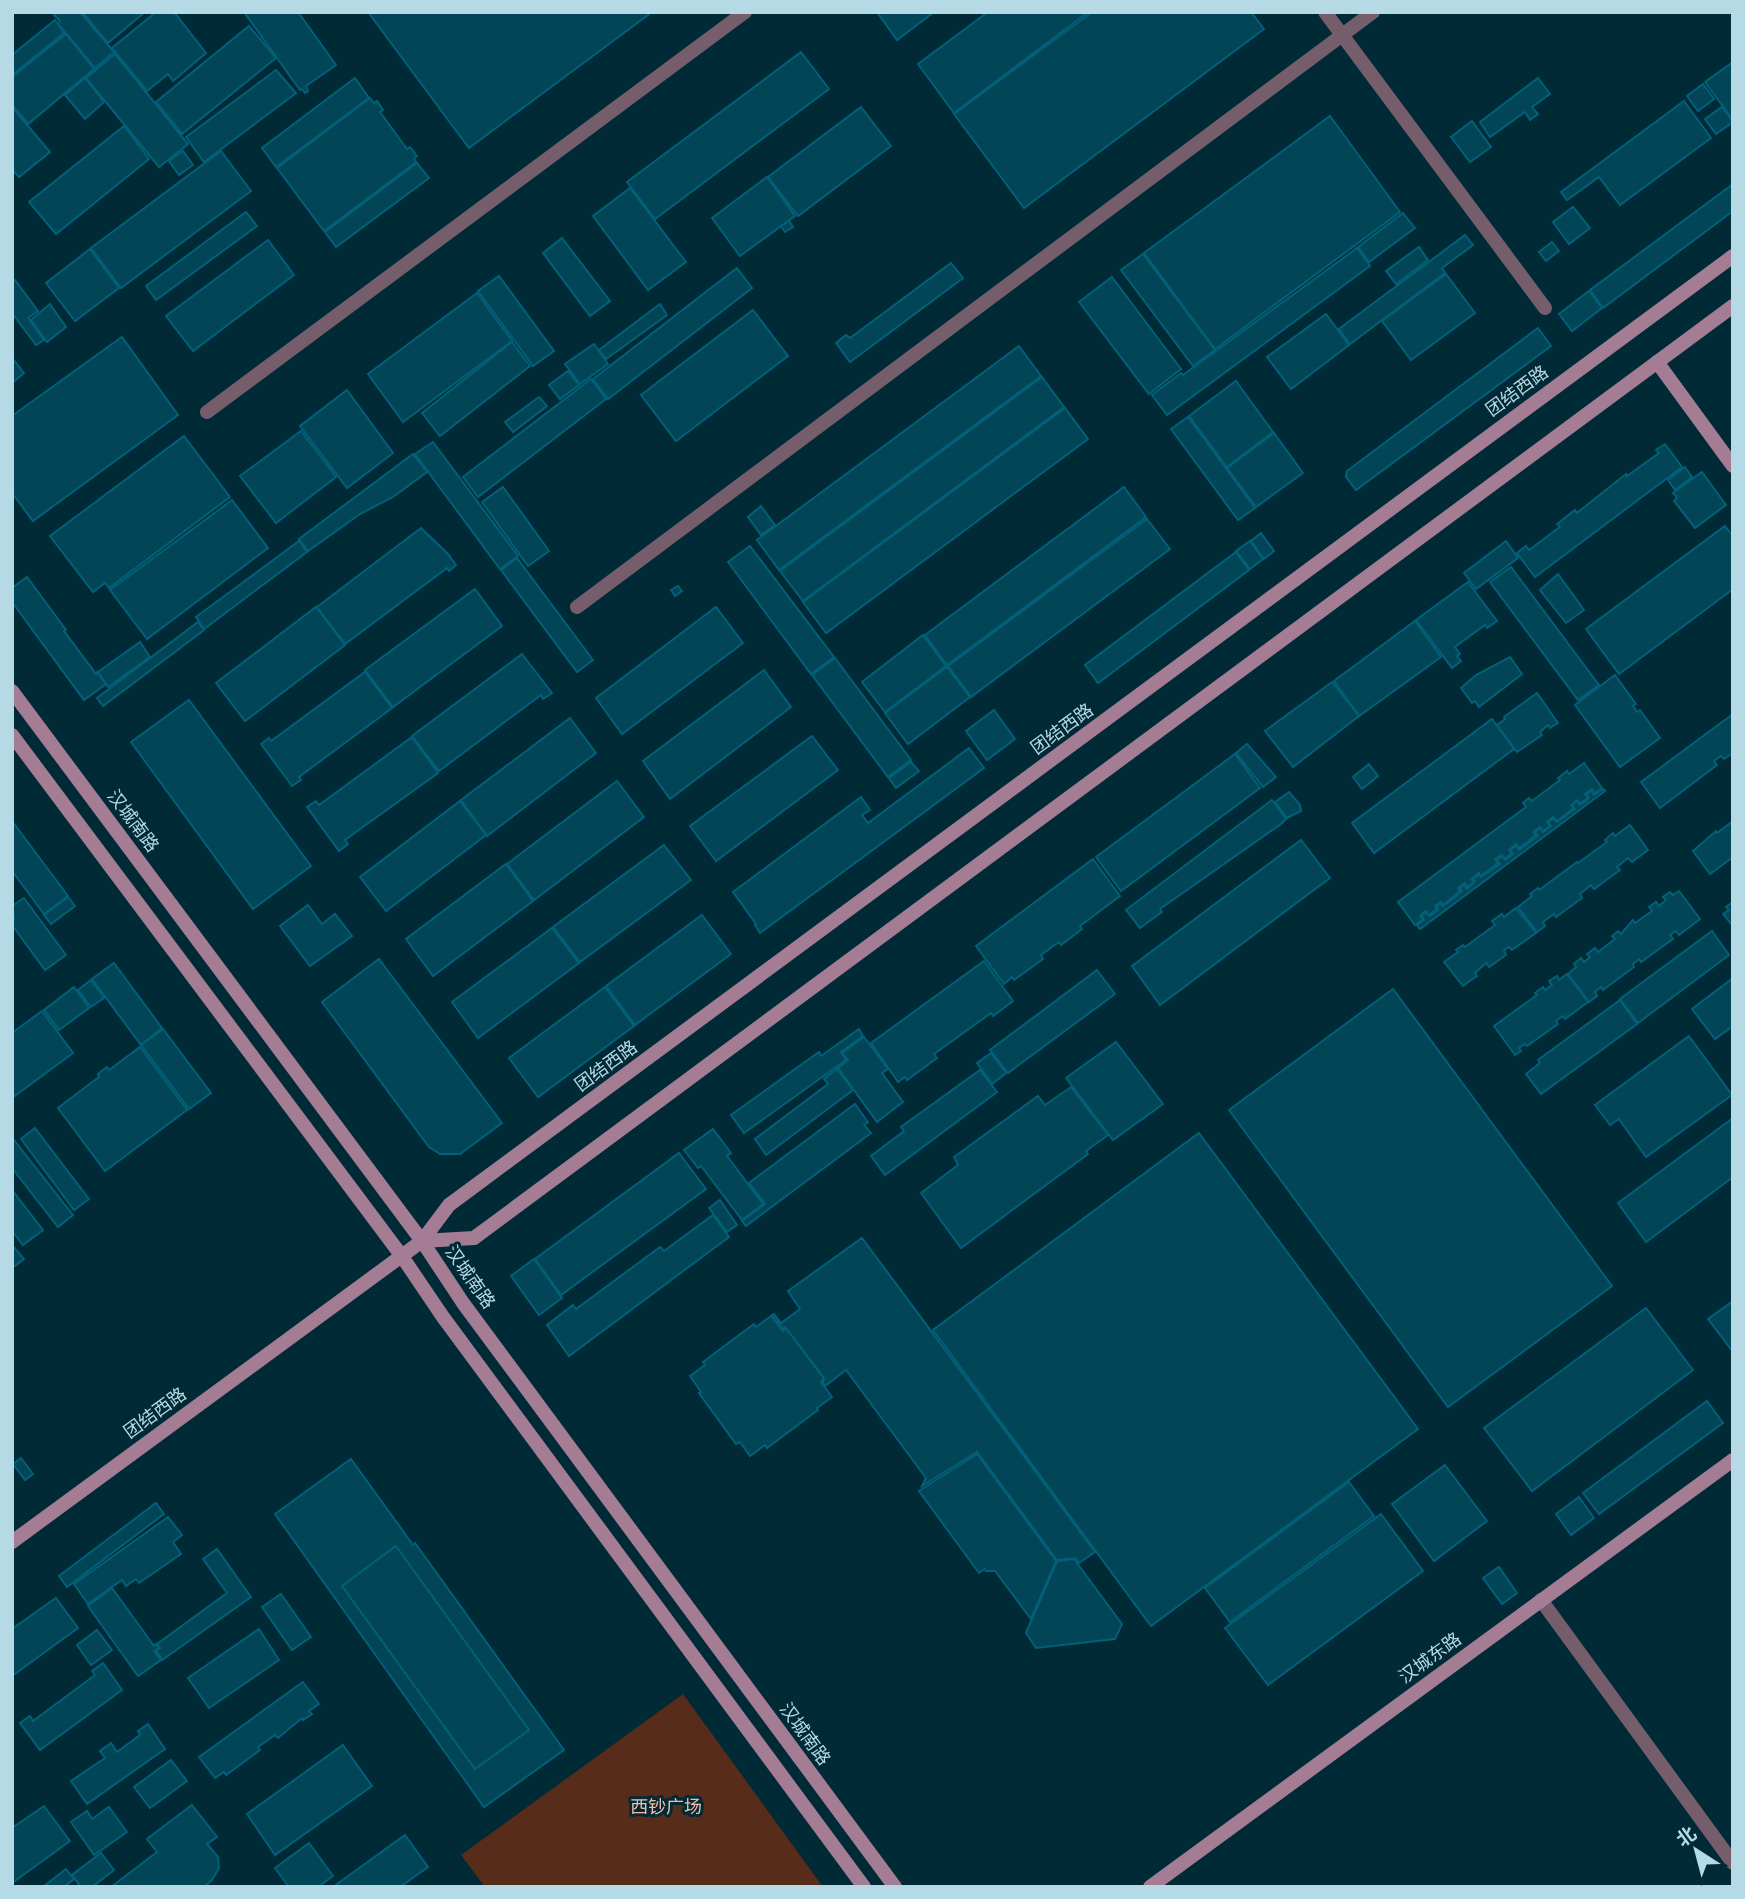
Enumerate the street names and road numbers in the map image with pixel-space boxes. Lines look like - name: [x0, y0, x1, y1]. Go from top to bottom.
- street label: 团结西路: [1481, 360, 1553, 422]
- street label: 团结西路: [1026, 698, 1098, 760]
- street label: 汉城南路: [102, 785, 164, 857]
- street label: 团结西路: [570, 1035, 642, 1097]
- street label: 汉城南路: [440, 1241, 500, 1313]
- street label: 团结西路: [119, 1382, 191, 1444]
- street label: 汉城东路: [1394, 1627, 1466, 1689]
- street label: 汉城南路: [774, 1698, 836, 1770]

